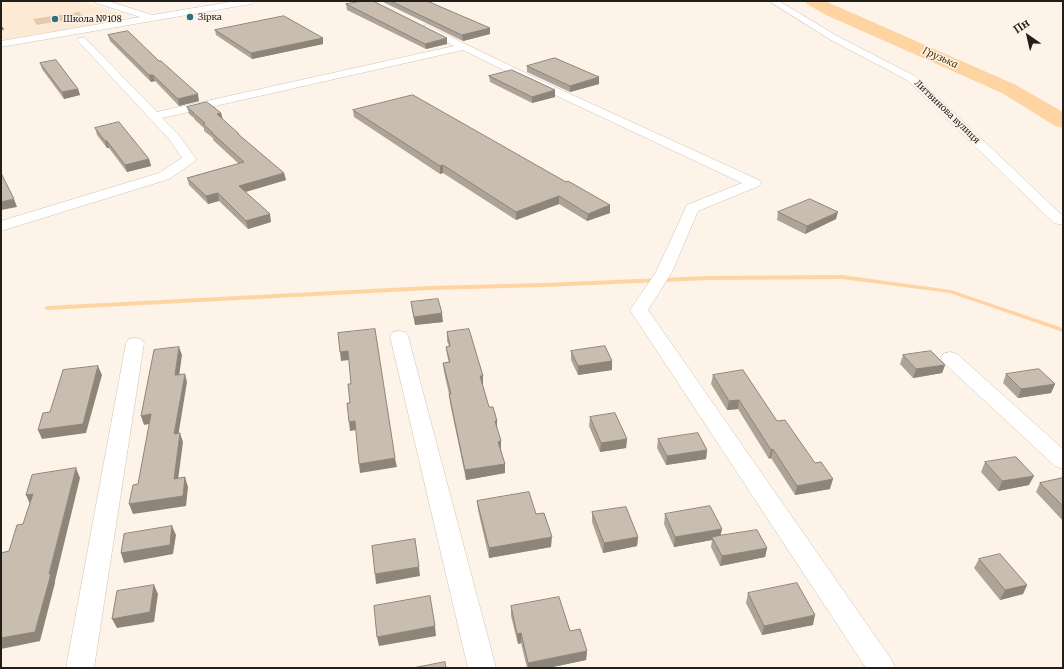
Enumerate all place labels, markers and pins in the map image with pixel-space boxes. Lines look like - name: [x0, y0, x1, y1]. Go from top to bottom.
- marker: Зірка: [185, 12, 195, 22]
- place label: Зірка: [198, 12, 222, 22]
- marker: Школа №108: [50, 14, 60, 24]
- place label: Школа №108: [63, 14, 122, 24]

